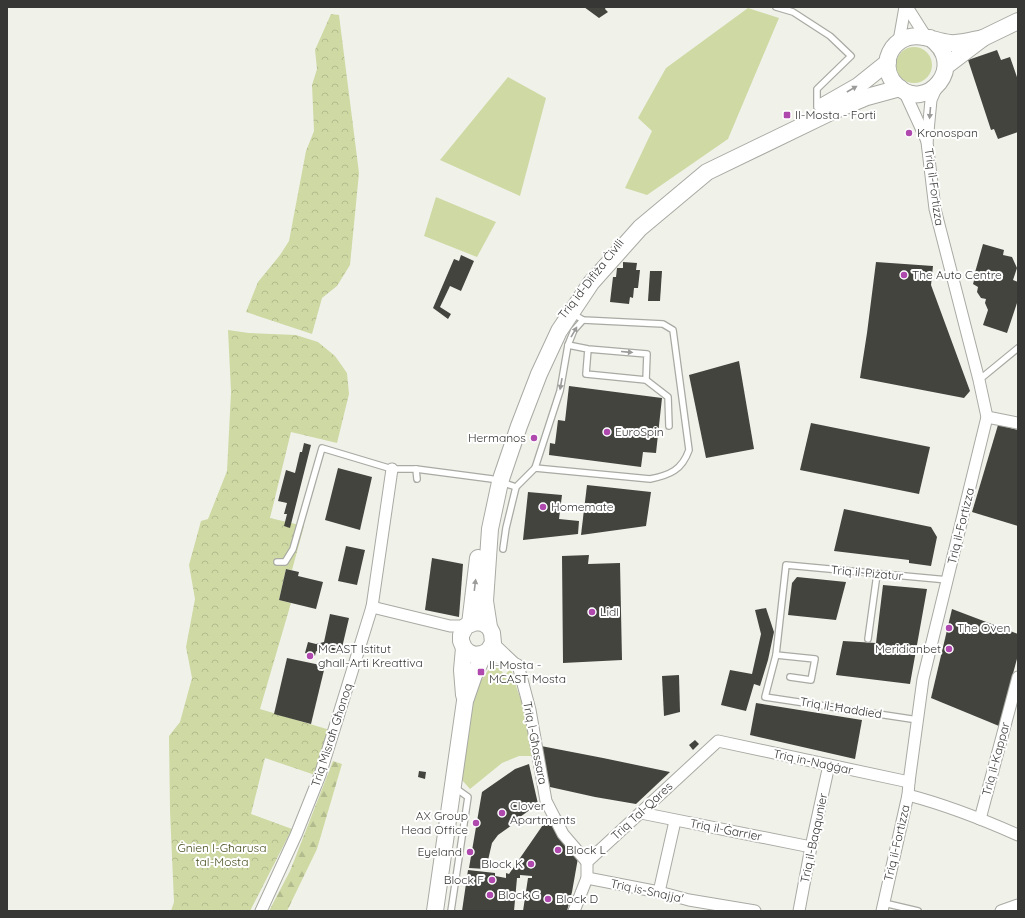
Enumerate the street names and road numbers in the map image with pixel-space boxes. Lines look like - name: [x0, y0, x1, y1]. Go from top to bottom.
- street label: Triq il-Fortizza: [922, 147, 947, 227]
- street label: Triq id-Difiża Ċivili: [555, 236, 627, 322]
- street label: Triq il-Fortizza: [944, 486, 977, 566]
- street label: Triq il-Piżatur: [830, 562, 904, 583]
- street label: Triq Misraħ Għonoq: [308, 681, 355, 789]
- street label: Triq il-Ħaddied: [799, 694, 883, 721]
- street label: Triq l-Għassara: [520, 700, 551, 786]
- street label: Triq il-Kappar: [978, 720, 1013, 798]
- street label: Triq in-Naġġar: [772, 746, 855, 777]
- street label: Triq Tal-Qares: [608, 778, 676, 843]
- street label: Triq il-Baqqunier: [797, 791, 830, 884]
- street label: Triq il-Fortizza: [880, 803, 913, 883]
- street label: Triq il-Ġarrier: [689, 815, 764, 844]
- street label: Triq is-Snajja': [609, 875, 685, 906]

